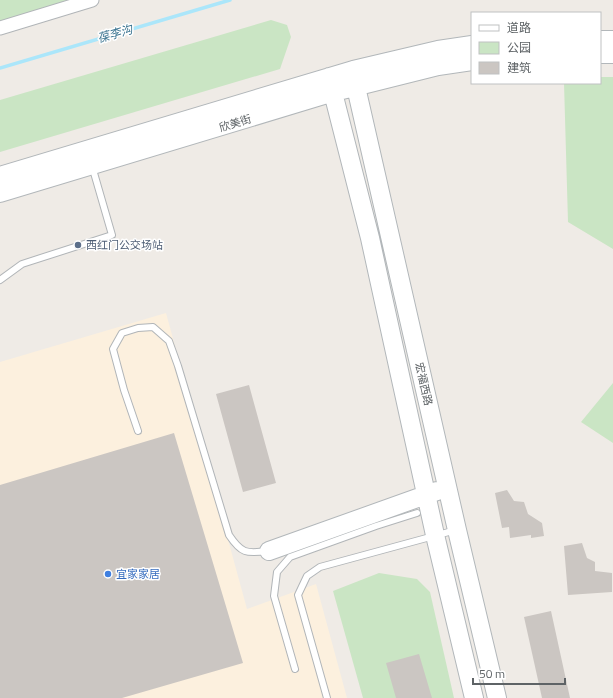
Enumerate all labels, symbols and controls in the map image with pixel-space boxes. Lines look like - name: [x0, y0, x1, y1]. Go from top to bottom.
- legend: [471, 12, 601, 84]
- text: 道路: [507, 18, 531, 37]
- water label: 葆李沟: [95, 19, 137, 48]
- text: 公园: [507, 38, 531, 57]
- text: 建筑: [507, 58, 531, 77]
- street label: 欣美街: [217, 111, 253, 135]
- place label: 西红门公交场站: [86, 237, 163, 253]
- marker: 西红门公交场站: [73, 240, 83, 250]
- street label: 宏福西路: [411, 361, 437, 407]
- place label: 宜家家居: [116, 566, 160, 582]
- marker: 宜家家居: [103, 569, 113, 579]
- scale bar: [473, 660, 565, 686]
- text: 50 m: [479, 664, 505, 683]

